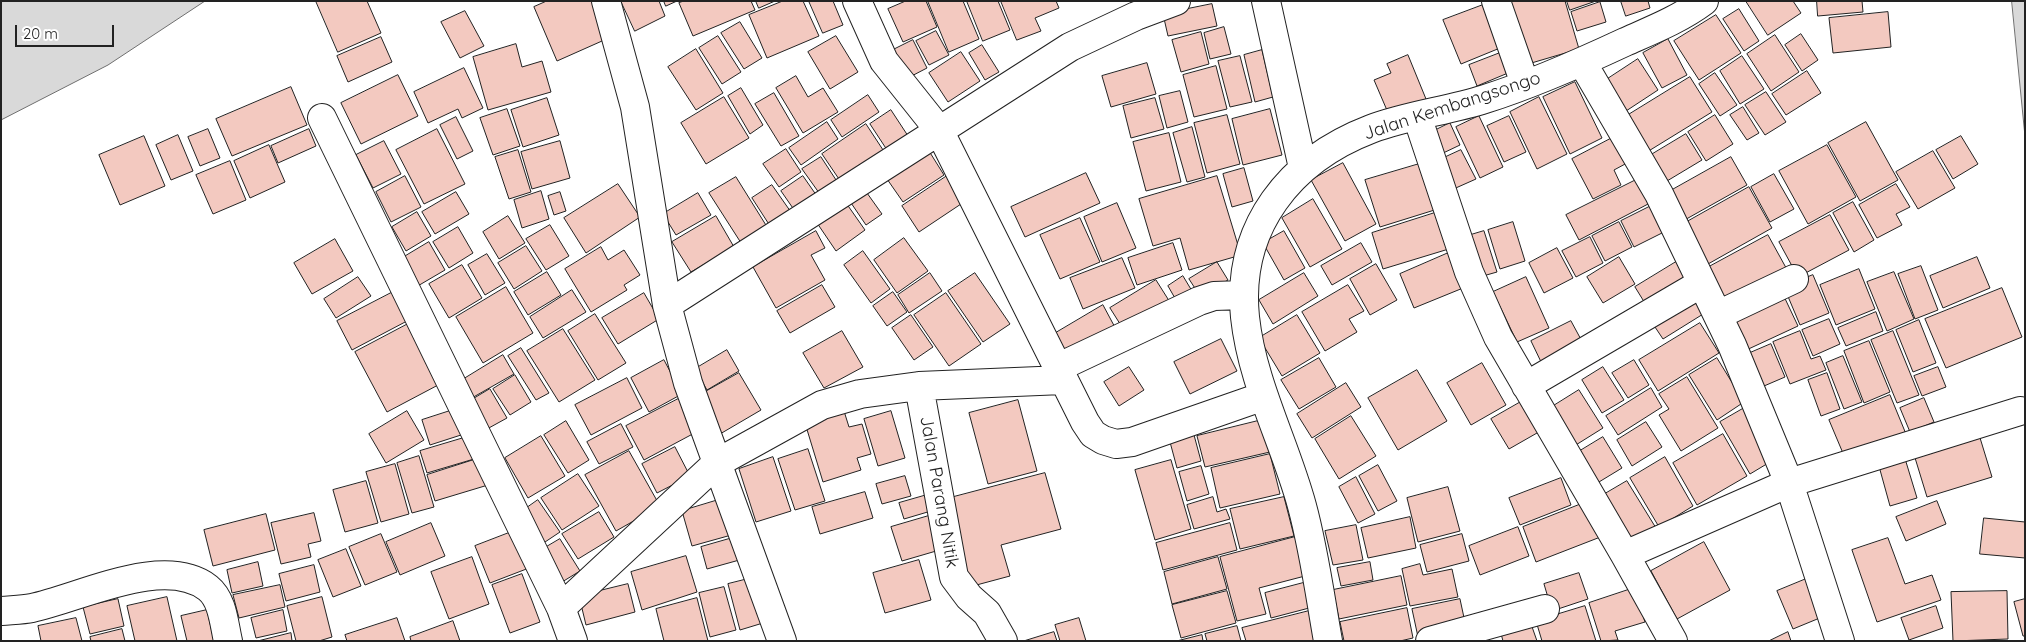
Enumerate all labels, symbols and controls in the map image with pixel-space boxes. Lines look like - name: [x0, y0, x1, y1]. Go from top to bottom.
- scale bar: [18, 15, 116, 47]
- text: 20 m: [23, 24, 58, 43]
- street label: Jalan Kembangsongo: [1361, 67, 1543, 145]
- street label: Jalan Parang Nitik: [915, 414, 963, 570]

